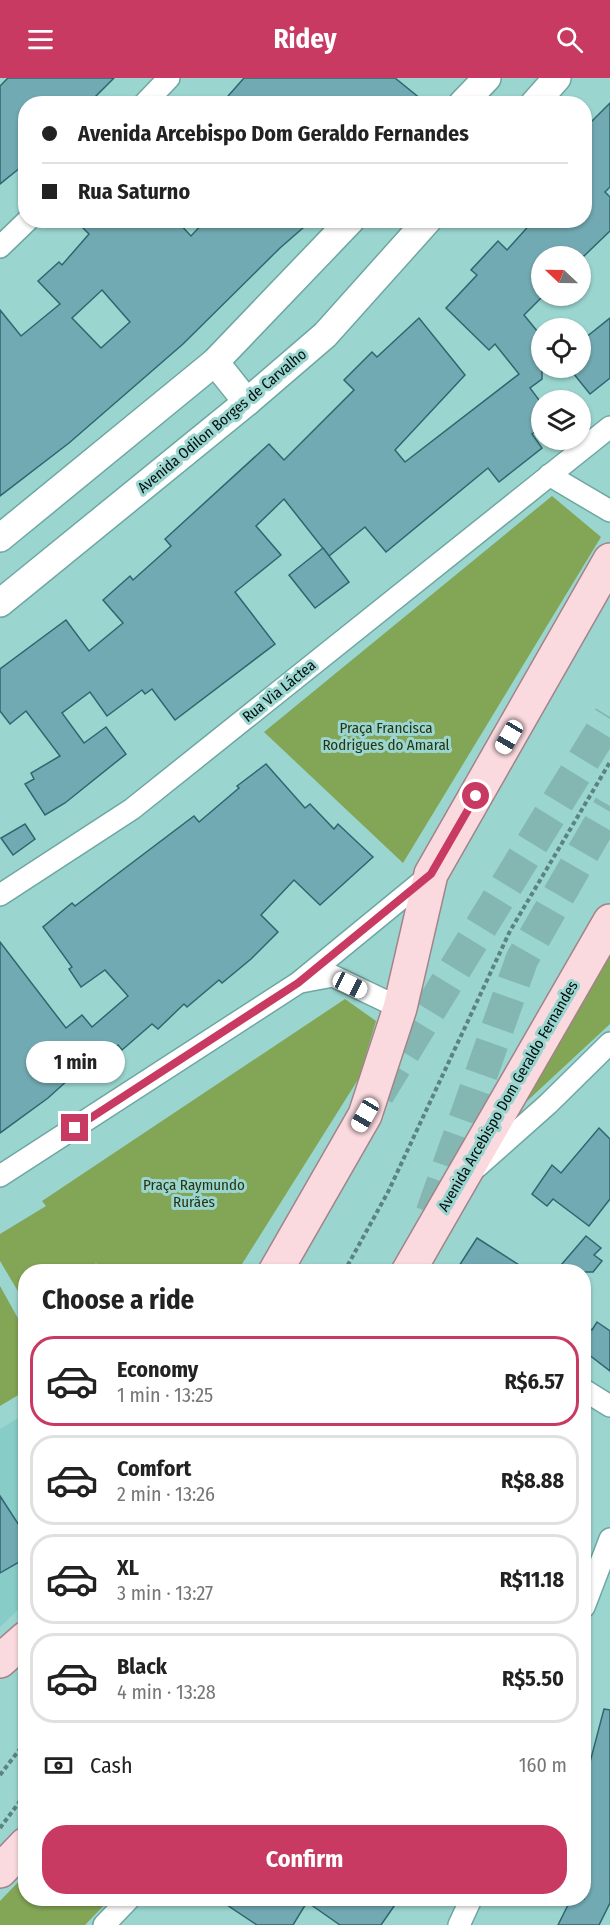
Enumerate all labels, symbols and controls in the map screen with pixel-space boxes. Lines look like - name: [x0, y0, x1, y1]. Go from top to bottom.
- icon: menu: [24, 23, 57, 56]
- text: Ridey: [273, 23, 337, 55]
- icon: search: [553, 23, 586, 56]
- text: Avenida Arcebispo Dom Geraldo Fernandes: [78, 120, 469, 147]
- text: Rua Saturno: [78, 178, 190, 205]
- north arrow: [531, 246, 591, 306]
- map controls: [531, 246, 591, 450]
- button: locate: [531, 318, 591, 378]
- street label: Avenida Odilon Borges de Carvalho: [134, 345, 310, 497]
- button: layers: [531, 390, 591, 450]
- street label: Rua Via Láctea: [239, 656, 319, 726]
- car: [492, 717, 526, 757]
- park label: Praça Francisca Rodrigues do Amaral: [322, 719, 450, 754]
- route start: [462, 782, 489, 809]
- car: [330, 969, 370, 1001]
- street label: Avenida Arcebispo Dom Geraldo Fernandes: [434, 978, 582, 1214]
- callout: 1 min: [26, 1041, 124, 1083]
- text: 1 min: [54, 1050, 97, 1074]
- car: [348, 1095, 382, 1135]
- route end: [61, 1114, 88, 1141]
- park label: Praça Raymundo Rurães: [143, 1176, 245, 1211]
- text: Choose a ride: [42, 1284, 194, 1316]
- icon: car: [45, 1354, 99, 1408]
- text: Economy: [117, 1356, 198, 1383]
- text: R$6.57: [504, 1368, 564, 1395]
- text: 1 min · 13:25: [117, 1383, 213, 1407]
- icon: car: [45, 1453, 99, 1507]
- text: Comfort: [117, 1455, 191, 1482]
- text: R$8.88: [501, 1467, 564, 1494]
- text: 2 min · 13:26: [117, 1482, 215, 1506]
- icon: car: [45, 1552, 99, 1606]
- text: XL: [117, 1554, 139, 1581]
- text: R$11.18: [500, 1566, 564, 1593]
- text: 3 min · 13:27: [117, 1581, 213, 1605]
- icon: car: [45, 1651, 99, 1705]
- text: Black: [117, 1653, 167, 1680]
- text: R$5.50: [502, 1665, 564, 1692]
- text: 4 min · 13:28: [117, 1680, 216, 1704]
- icon: cash: [42, 1749, 75, 1782]
- text: Cash: [90, 1752, 133, 1779]
- text: 160 m: [519, 1753, 567, 1777]
- button: Confirm: [42, 1825, 567, 1894]

